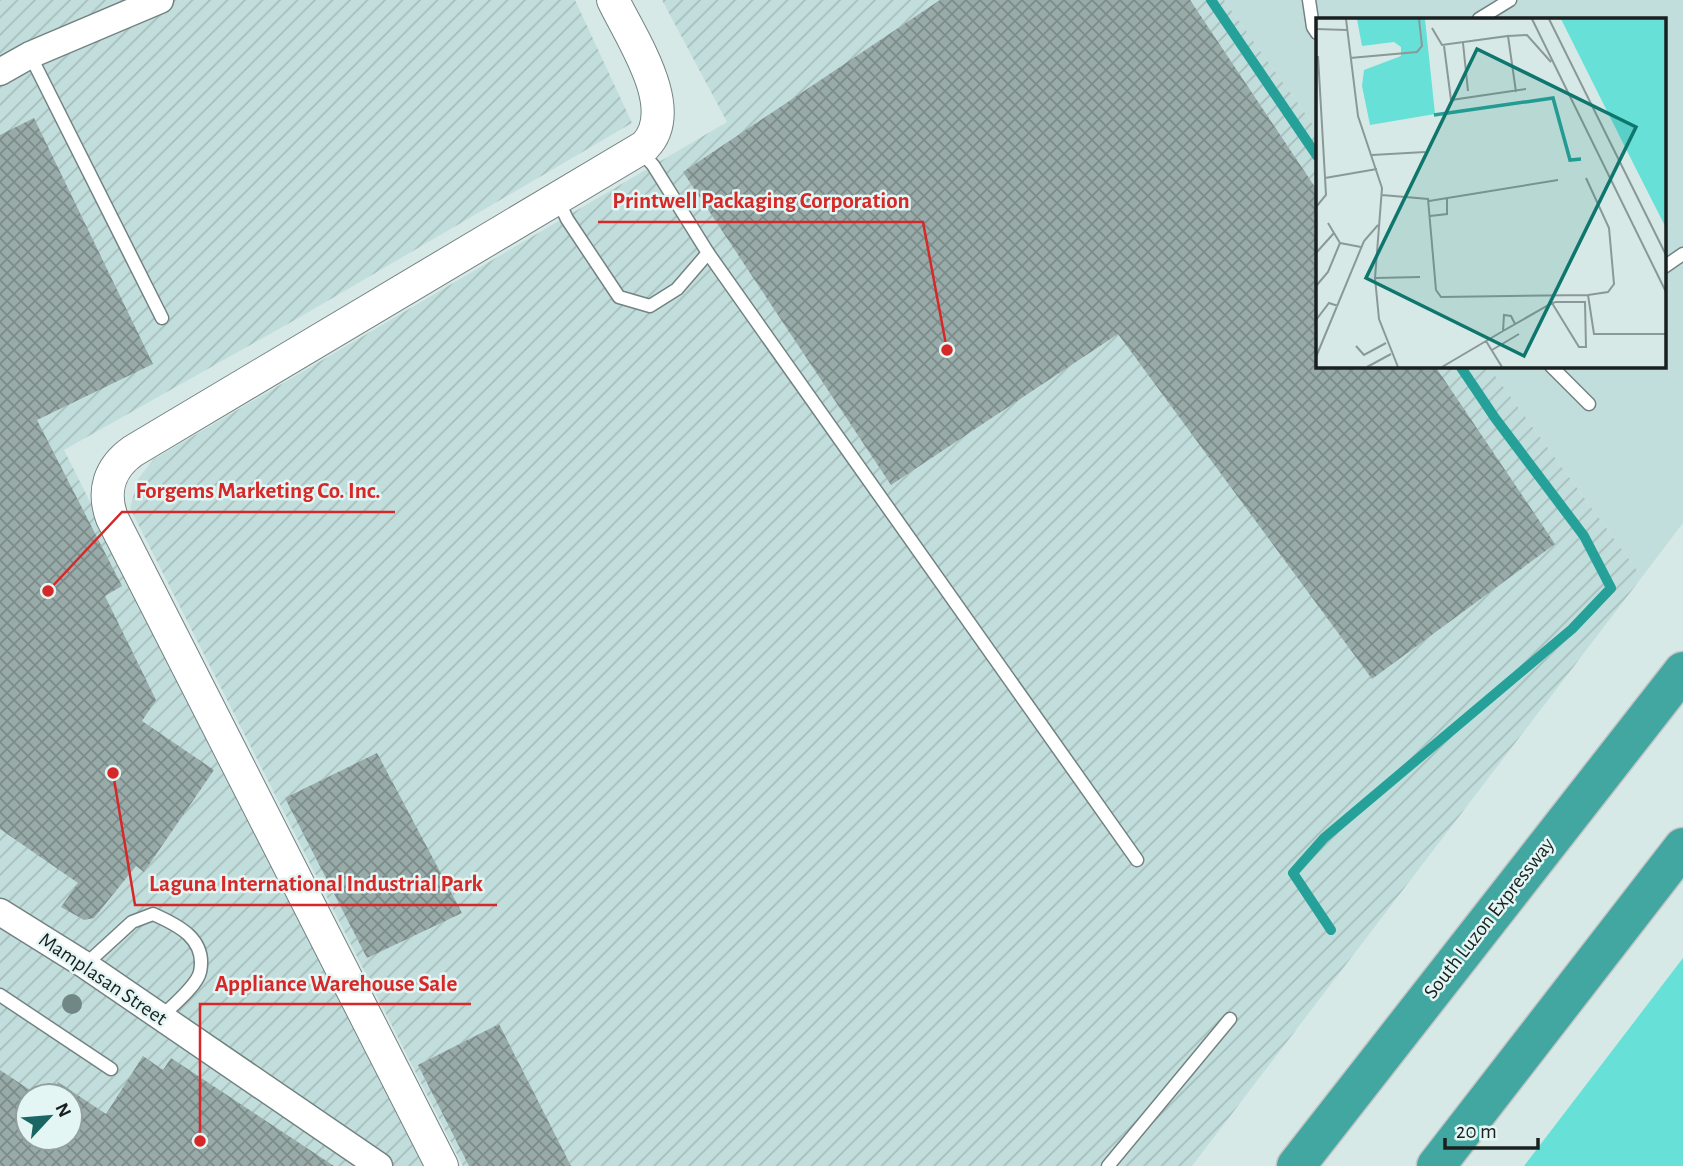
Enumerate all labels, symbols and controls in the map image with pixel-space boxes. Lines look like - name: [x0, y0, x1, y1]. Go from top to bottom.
- inset map: [1316, 18, 1666, 368]
- callout: Printwell Packaging Corporation: [598, 178, 923, 222]
- text: Printwell Packaging Corporation: [612, 190, 910, 213]
- callout: Forgems Marketing Co. Inc.: [122, 468, 395, 512]
- text: Forgems Marketing Co. Inc.: [135, 480, 381, 503]
- street label: South Luzon Expressway: [1420, 834, 1558, 1002]
- callout: Laguna International Industrial Park: [135, 861, 497, 905]
- text: Laguna International Industrial Park: [149, 873, 484, 896]
- street label: Mamplasan Street: [35, 929, 171, 1030]
- callout: Appliance Warehouse Sale: [200, 960, 471, 1004]
- text: Appliance Warehouse Sale: [215, 973, 457, 996]
- north arrow: [14, 1082, 84, 1152]
- text: N: [51, 1100, 74, 1120]
- scale bar: [1445, 1106, 1538, 1150]
- text: 20 m: [1456, 1121, 1497, 1142]

